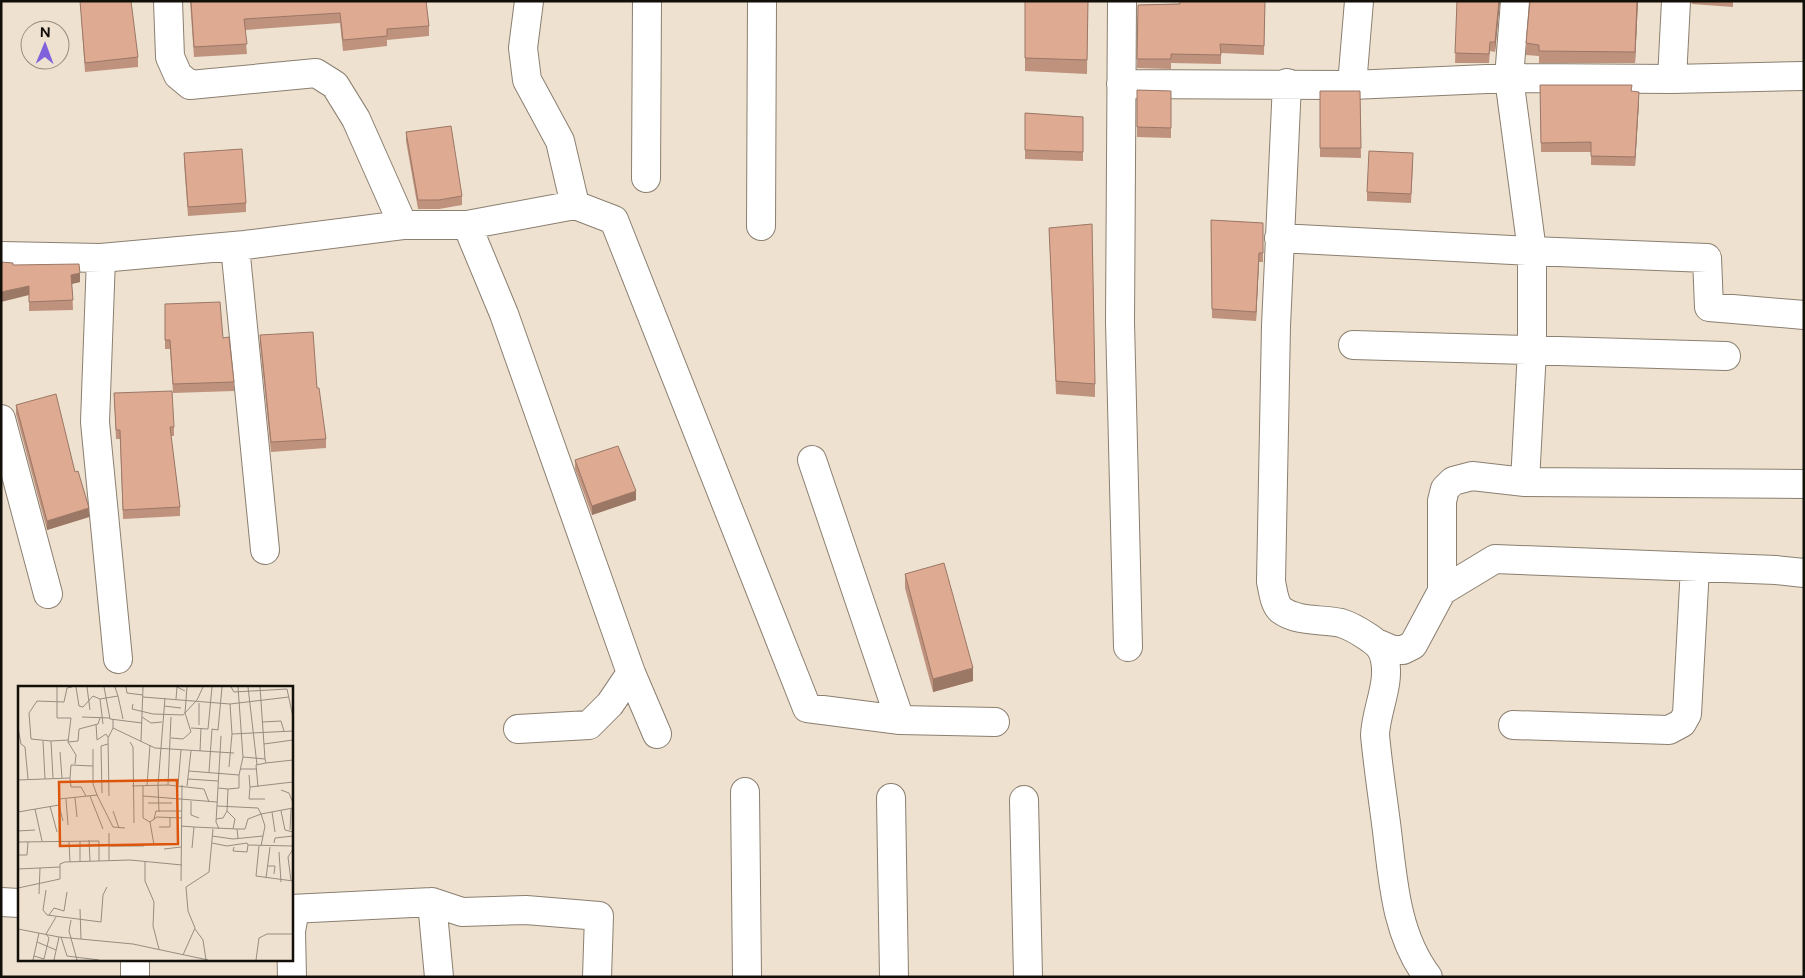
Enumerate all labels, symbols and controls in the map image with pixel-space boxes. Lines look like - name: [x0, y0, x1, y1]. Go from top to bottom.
- north arrow: [20, 20, 70, 70]
- text: N: [40, 24, 51, 41]
- inset map: [18, 686, 292, 960]

